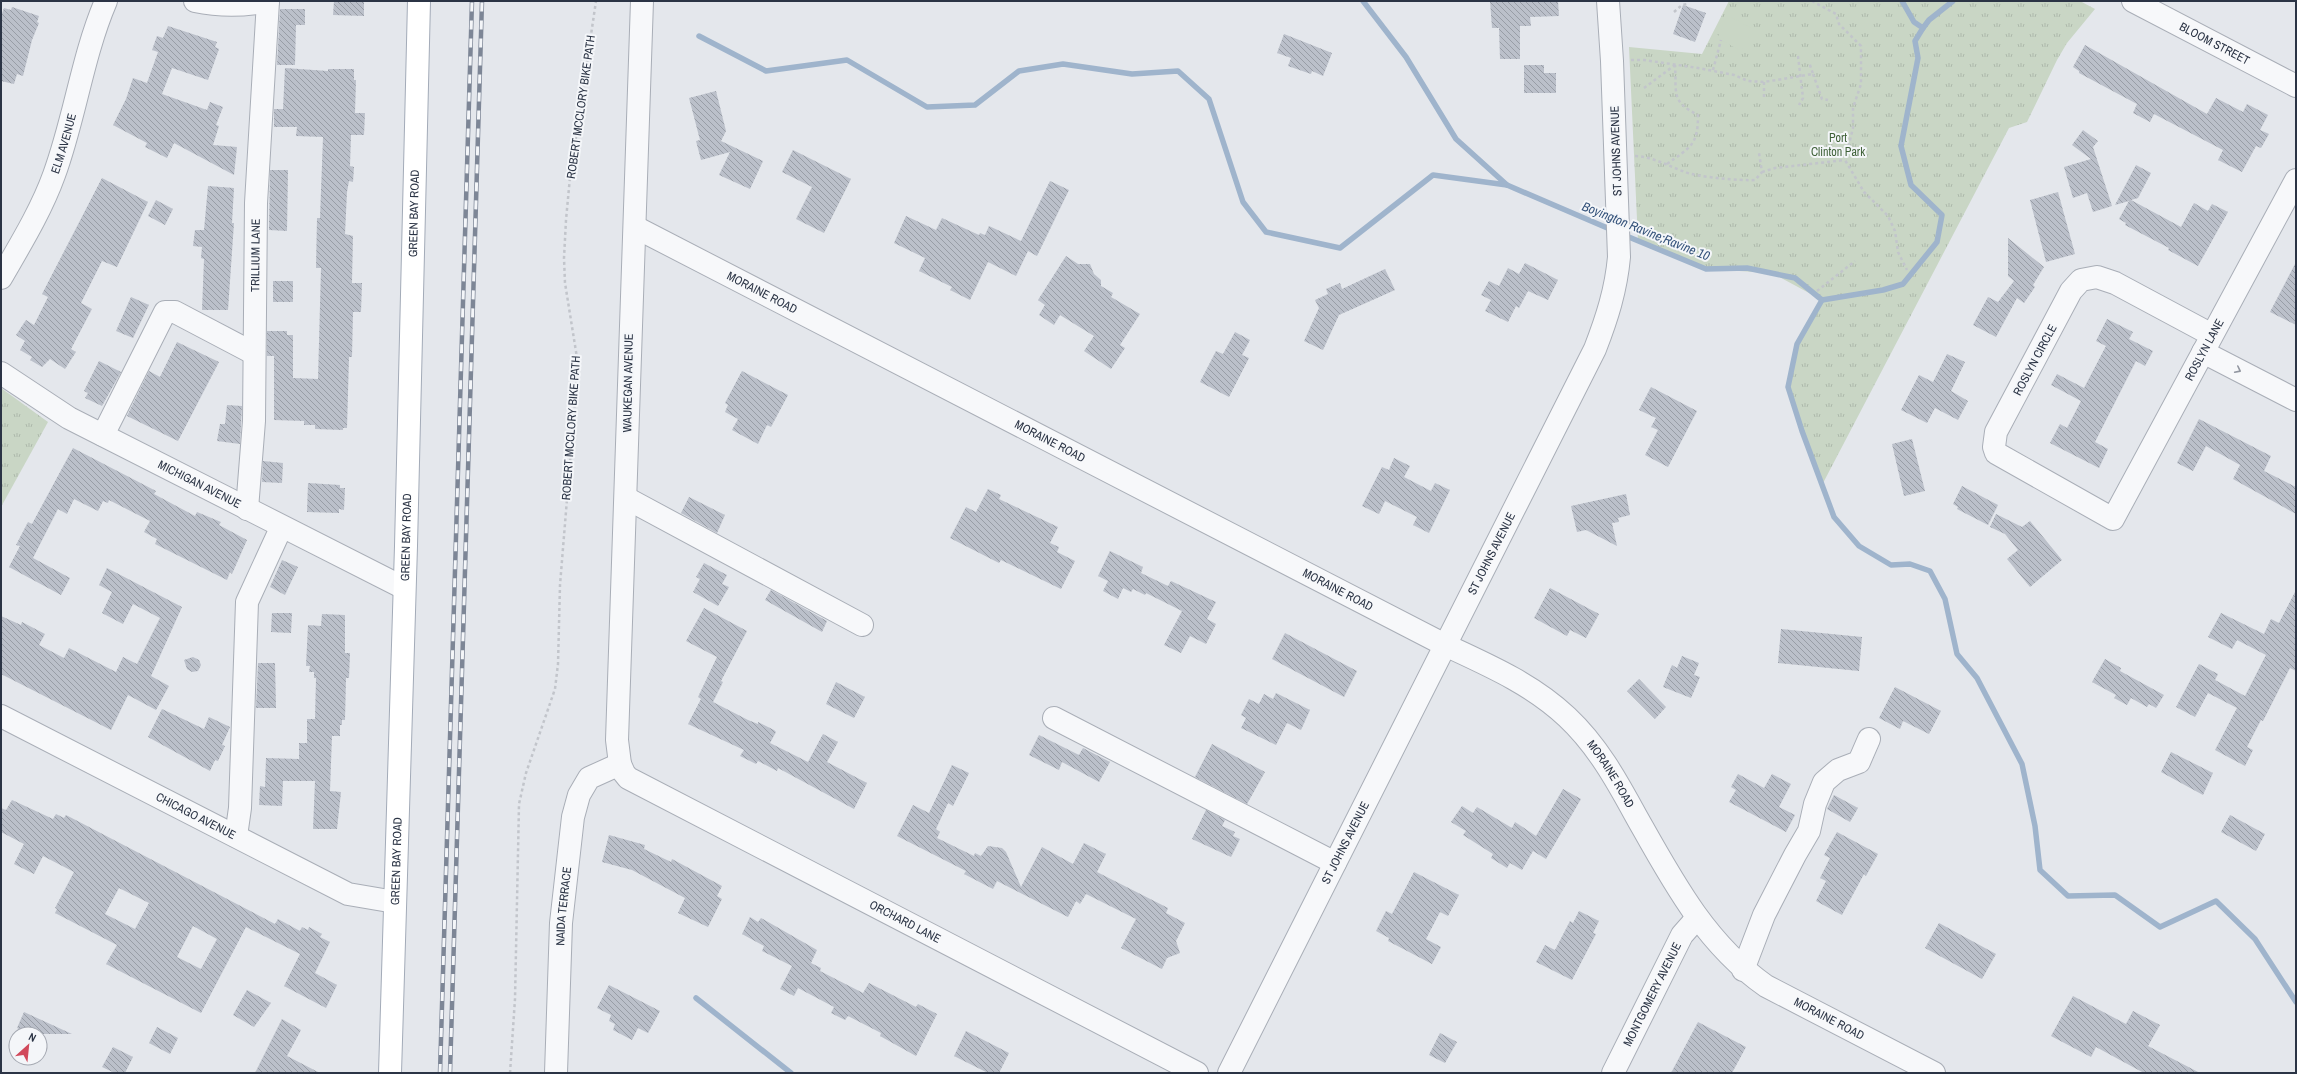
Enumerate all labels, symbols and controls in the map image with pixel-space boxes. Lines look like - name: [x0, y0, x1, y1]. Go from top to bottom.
- street label: BLOOM STREET: [2177, 19, 2253, 68]
- street label: ROBERT MCCLORY BIKE PATH: [563, 34, 599, 180]
- street label: ST JOHNS AVENUE: [1606, 106, 1626, 196]
- street label: ELM AVENUE: [47, 112, 80, 176]
- park label: Port Clinton Park: [1811, 130, 1865, 160]
- street label: GREEN BAY ROAD: [405, 169, 423, 257]
- water label: Boyington Ravine;Ravine 10: [1580, 198, 1712, 264]
- street label: TRILLIUM LANE: [247, 219, 264, 292]
- street label: MORAINE ROAD: [724, 268, 800, 317]
- street label: ROSLYN LANE: [2181, 316, 2228, 384]
- street label: ROSLYN CIRCLE: [2009, 322, 2061, 398]
- street label: WAUKEGAN AVENUE: [619, 333, 637, 433]
- street label: ROBERT MCCLORY BIKE PATH: [558, 355, 584, 501]
- one-way arrow: [2234, 365, 2241, 373]
- street label: MORAINE ROAD: [1012, 416, 1088, 466]
- street label: MICHIGAN AVENUE: [155, 456, 244, 512]
- street label: GREEN BAY ROAD: [397, 493, 415, 581]
- street label: ST JOHNS AVENUE: [1464, 510, 1519, 598]
- street label: MORAINE ROAD: [1300, 565, 1376, 615]
- street label: MORAINE ROAD: [1583, 737, 1638, 811]
- street label: CHICAGO AVENUE: [153, 789, 239, 843]
- street label: ST JOHNS AVENUE: [1318, 799, 1373, 887]
- street label: GREEN BAY ROAD: [387, 817, 406, 905]
- street label: NAIDA TERRACE: [552, 866, 575, 946]
- street label: ORCHARD LANE: [867, 897, 944, 947]
- street label: MONTGOMERY AVENUE: [1620, 940, 1685, 1049]
- street label: MORAINE ROAD: [1791, 994, 1867, 1044]
- north arrow: [8, 1026, 48, 1066]
- text: N: [26, 1029, 39, 1045]

